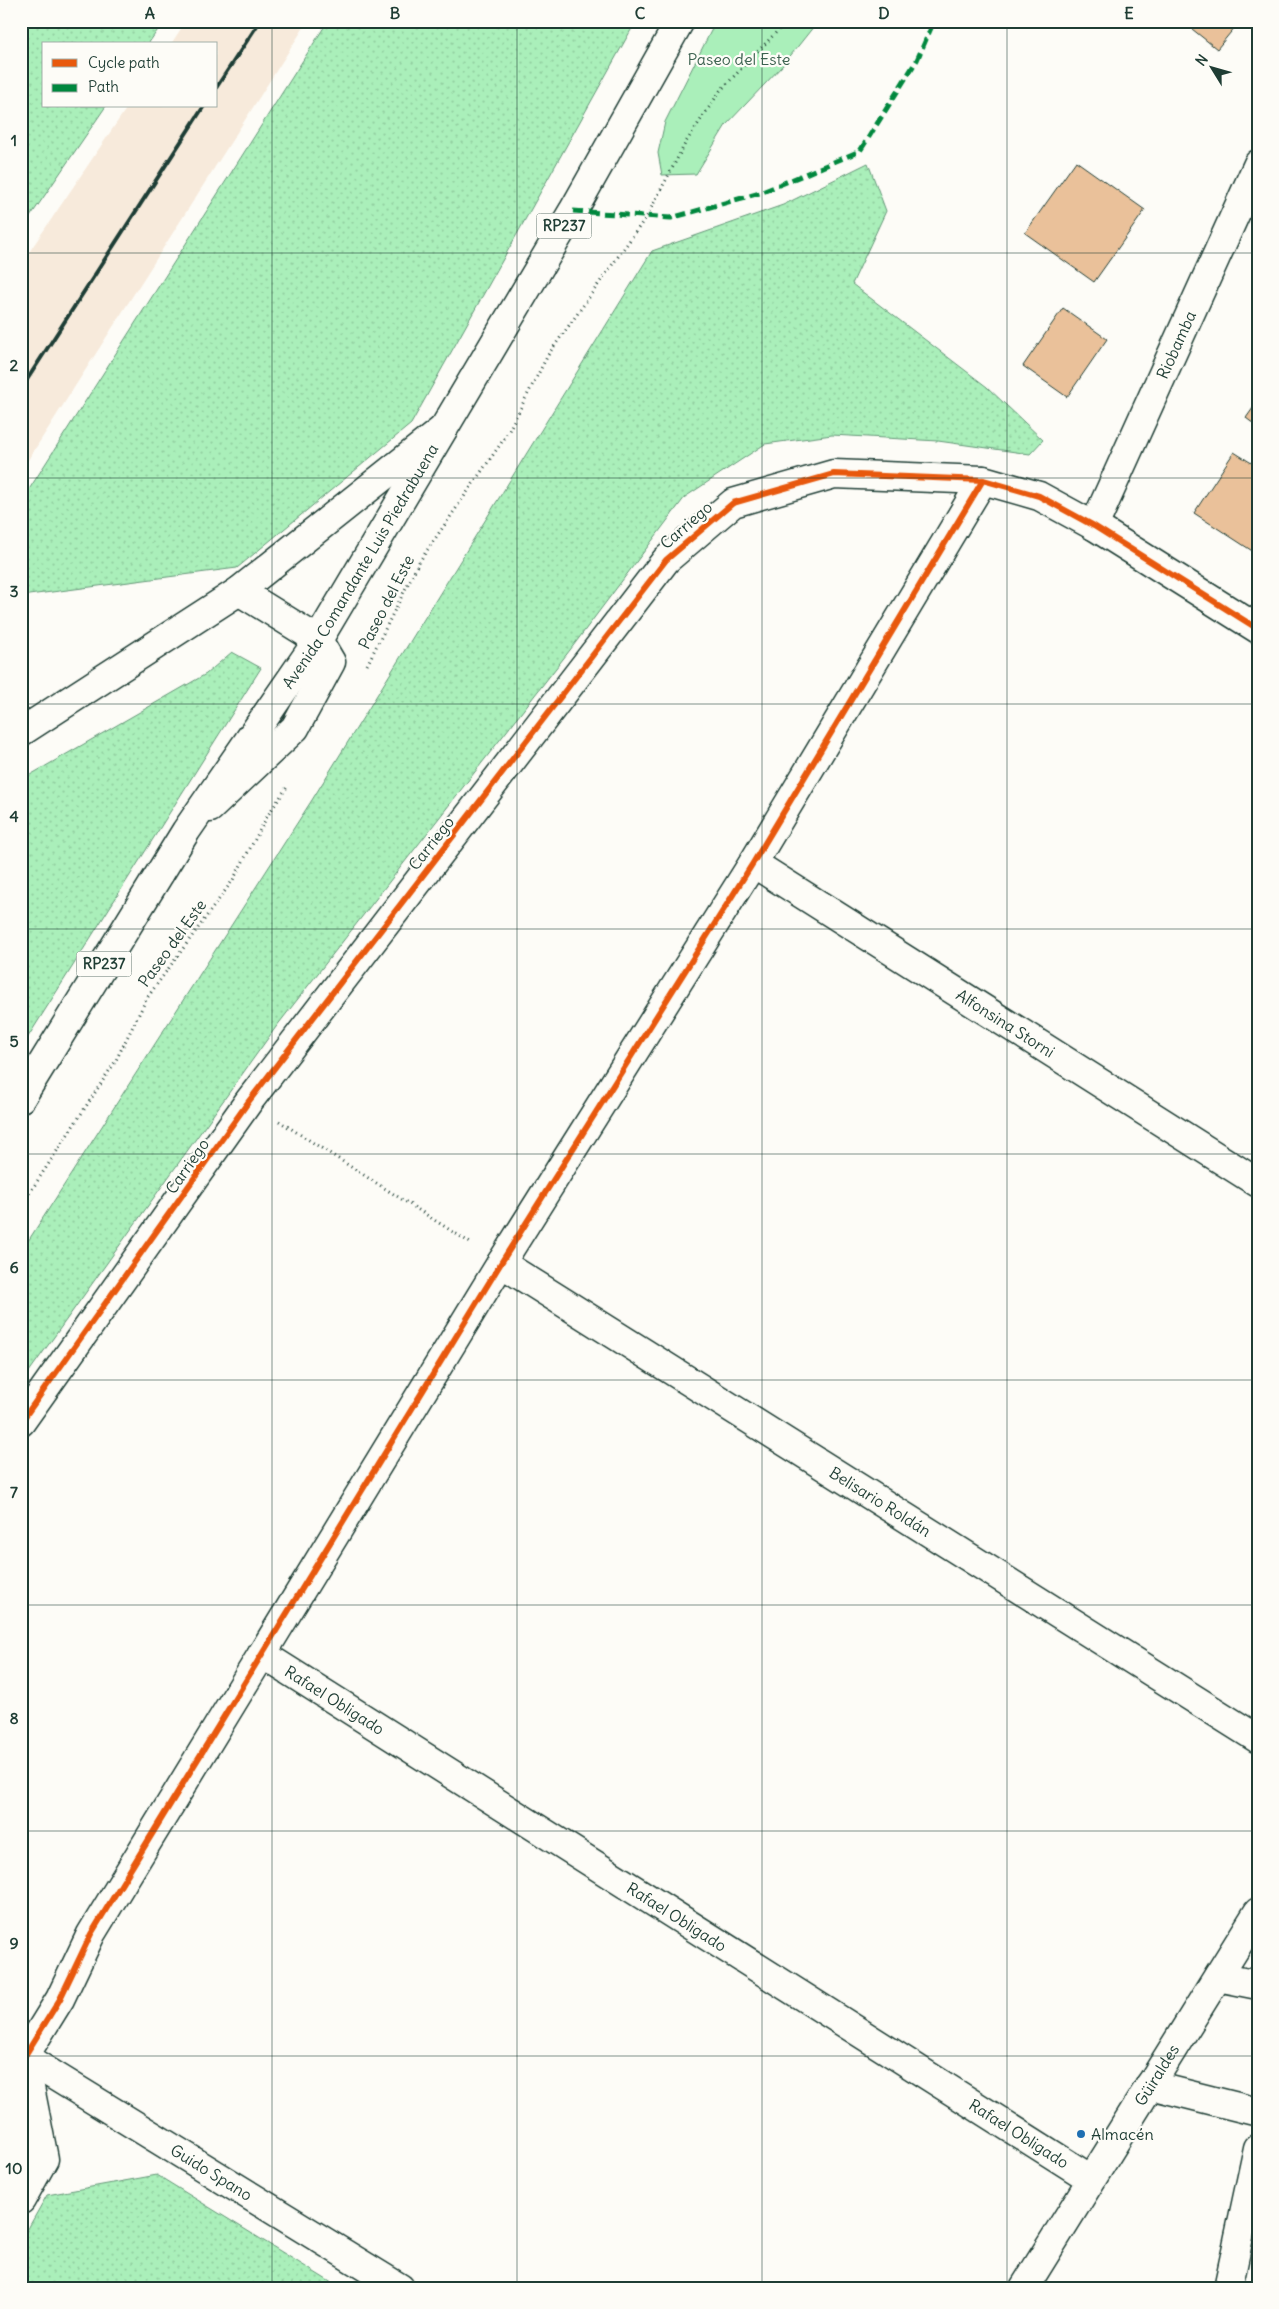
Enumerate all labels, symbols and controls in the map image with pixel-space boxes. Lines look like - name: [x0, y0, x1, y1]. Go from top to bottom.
- text: A: [145, 3, 155, 23]
- text: B: [390, 3, 401, 23]
- text: C: [635, 3, 646, 23]
- text: D: [878, 3, 890, 23]
- text: E: [1124, 3, 1134, 23]
- legend: [42, 42, 218, 108]
- north arrow: [1186, 42, 1236, 92]
- park label: Paseo del Este: [688, 49, 790, 69]
- text: N: [1192, 51, 1212, 69]
- text: Cycle path: [88, 53, 160, 72]
- text: Path: [88, 77, 119, 96]
- text: 1: [11, 130, 17, 150]
- road number: RP237: [536, 214, 592, 238]
- street label: Riobamba: [1152, 307, 1200, 382]
- text: 2: [10, 355, 19, 375]
- street label: Avenida Comandante Luis Piedrabuena: [277, 440, 442, 692]
- street label: Carriego: [656, 497, 716, 553]
- street label: Paseo del Este: [354, 552, 418, 652]
- text: 3: [9, 581, 19, 601]
- text: 4: [9, 806, 19, 826]
- street label: Carriego: [404, 812, 458, 874]
- street label: Paseo del Este: [134, 895, 210, 991]
- road number: RP237: [76, 952, 132, 976]
- street label: Alfonsina Storni: [953, 984, 1059, 1062]
- text: 5: [9, 1031, 19, 1051]
- street label: Carriego: [161, 1135, 213, 1197]
- text: 6: [9, 1257, 19, 1277]
- street label: Belisario Roldán: [826, 1462, 935, 1541]
- text: 7: [10, 1482, 18, 1502]
- street label: Rafael Obligado: [281, 1661, 388, 1739]
- text: 8: [9, 1708, 19, 1728]
- street label: Rafael Obligado: [623, 1878, 730, 1956]
- text: 9: [9, 1933, 19, 1953]
- street label: Güiraldes: [1130, 2040, 1183, 2109]
- street label: Rafael Obligado: [965, 2094, 1073, 2172]
- place label: Almacén: [1091, 2124, 1154, 2144]
- marker: Almacén: [1075, 2128, 1087, 2140]
- street label: Guido Spano: [167, 2140, 256, 2205]
- text: 10: [6, 2158, 22, 2178]

